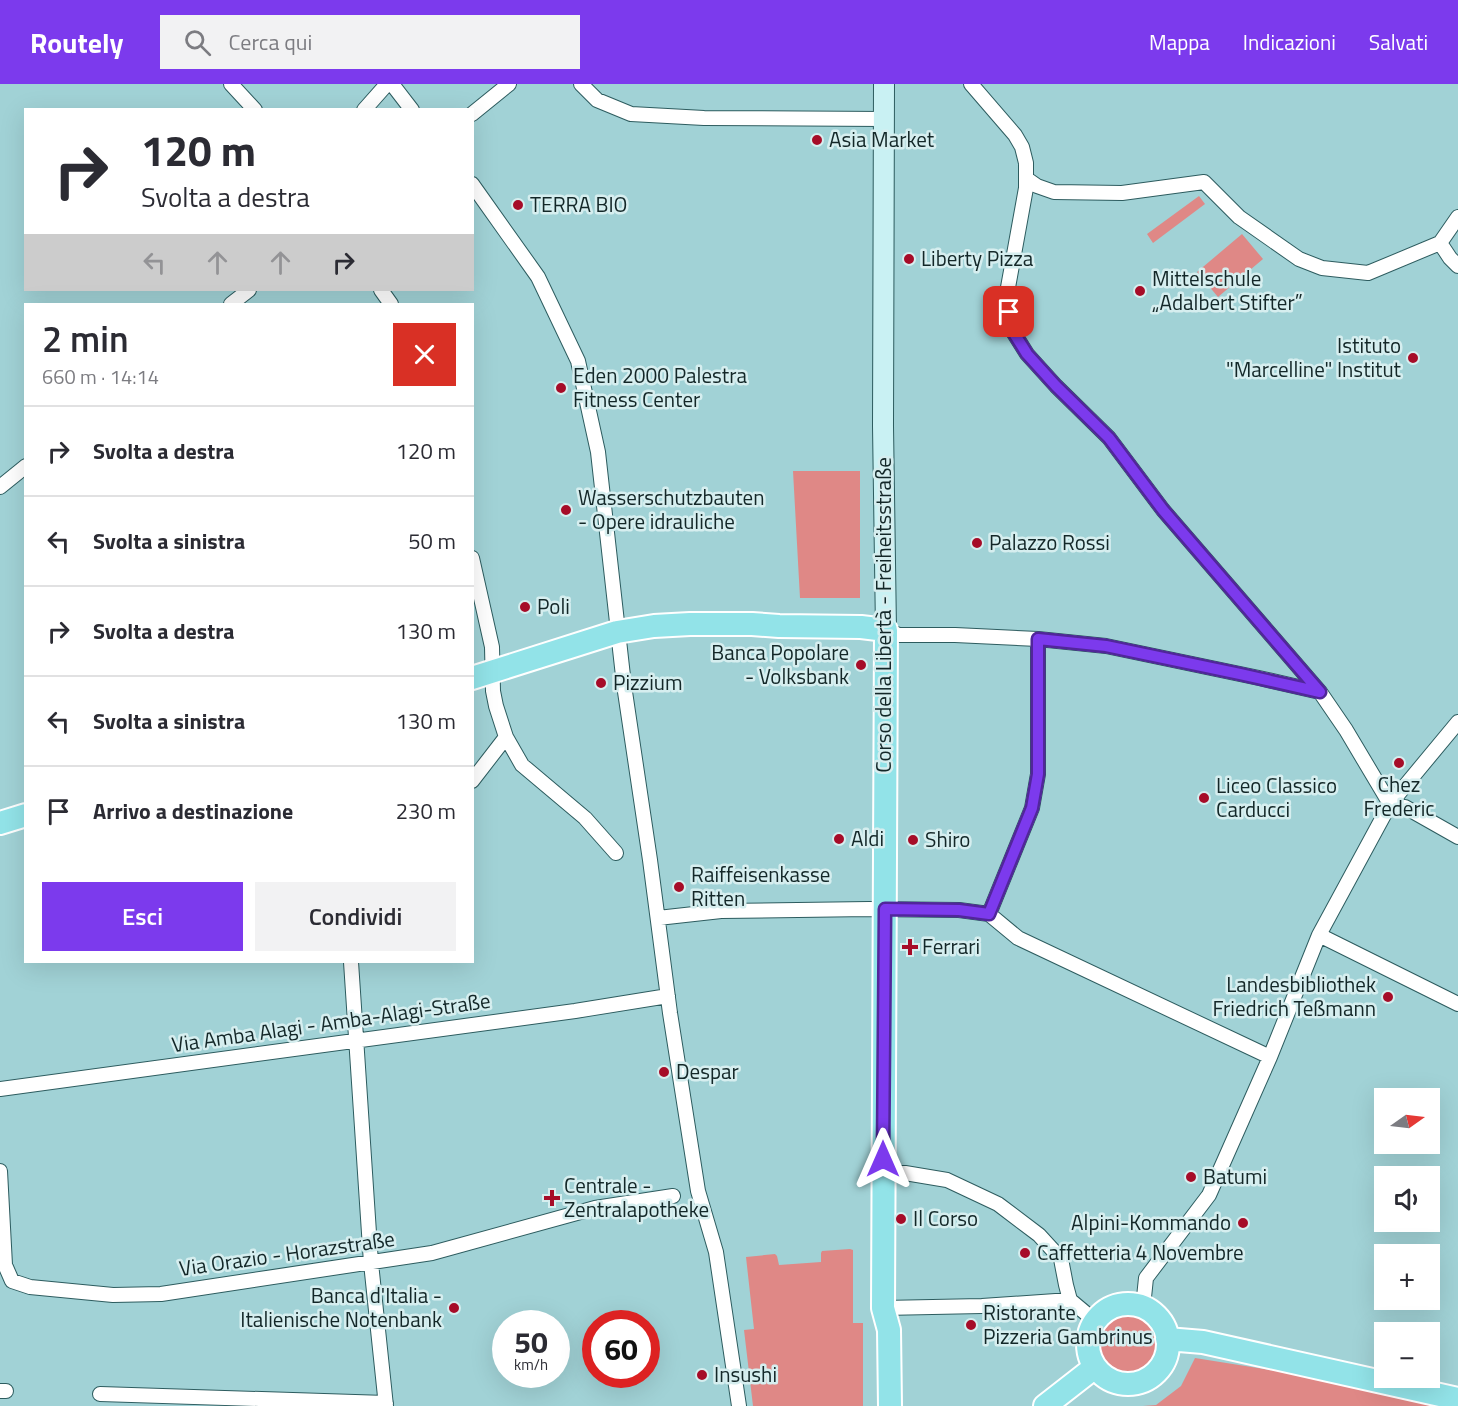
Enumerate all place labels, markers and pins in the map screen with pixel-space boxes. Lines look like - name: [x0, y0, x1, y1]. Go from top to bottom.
- place label: Asia Market: [829, 123, 935, 155]
- marker: Asia Market: [810, 133, 824, 147]
- place label: TERRA BIO: [530, 188, 627, 220]
- marker: TERRA BIO: [511, 198, 525, 212]
- place label: Liberty Pizza: [921, 242, 1034, 274]
- marker: Liberty Pizza: [902, 252, 916, 266]
- place label: Mittelschule „Adalbert Stifter”: [1152, 262, 1303, 318]
- marker: Mittelschule „Adalbert Stifter”: [1133, 284, 1147, 298]
- pin: [983, 286, 1034, 337]
- place label: Istituto "Marcelline" Institut: [1226, 329, 1402, 385]
- marker: Istituto "Marcelline" Institut: [1406, 351, 1420, 365]
- place label: Eden 2000 Palestra Fitness Center: [573, 359, 747, 415]
- marker: Eden 2000 Palestra Fitness Center: [554, 381, 568, 395]
- place label: Wasserschutzbauten - Opere idrauliche: [578, 481, 764, 537]
- marker: Wasserschutzbauten - Opere idrauliche: [559, 503, 573, 517]
- place label: Palazzo Rossi: [989, 526, 1110, 558]
- marker: Palazzo Rossi: [970, 536, 984, 550]
- place label: Poli: [537, 590, 570, 622]
- marker: Poli: [518, 600, 532, 614]
- place label: Banca Popolare - Volksbank: [711, 636, 849, 692]
- marker: Banca Popolare - Volksbank: [854, 658, 868, 672]
- place label: Pizzium: [613, 666, 682, 698]
- marker: Pizzium: [594, 676, 608, 690]
- marker: Chez Frederic: [1392, 756, 1406, 770]
- place label: Chez Frederic: [1363, 768, 1435, 824]
- place label: Liceo Classico Carducci: [1216, 769, 1337, 825]
- marker: Liceo Classico Carducci: [1197, 791, 1211, 805]
- place label: Aldi: [851, 822, 884, 854]
- place label: Shiro: [925, 823, 970, 855]
- marker: Aldi: [832, 832, 846, 846]
- marker: Shiro: [906, 833, 920, 847]
- place label: Raiffeisenkasse Ritten: [691, 858, 830, 914]
- marker: Raiffeisenkasse Ritten: [672, 880, 686, 894]
- place label: Ferrari: [922, 930, 980, 962]
- marker: Ferrari: [903, 940, 917, 954]
- place label: Landesbibliothek Friedrich Teßmann: [1212, 968, 1376, 1024]
- marker: Landesbibliothek Friedrich Teßmann: [1381, 990, 1395, 1004]
- place label: Despar: [676, 1055, 739, 1087]
- marker: Despar: [657, 1065, 671, 1079]
- place label: Batumi: [1203, 1160, 1267, 1192]
- place label: Centrale - Zentralapotheke: [564, 1169, 709, 1225]
- marker: Batumi: [1184, 1170, 1198, 1184]
- marker: Centrale - Zentralapotheke: [545, 1191, 559, 1205]
- place label: Il Corso: [913, 1202, 978, 1234]
- place label: Alpini-Kommando: [1071, 1206, 1231, 1238]
- marker: Il Corso: [894, 1212, 908, 1226]
- marker: Alpini-Kommando: [1236, 1216, 1250, 1230]
- place label: Caffetteria 4 Novembre: [1037, 1236, 1244, 1268]
- marker: Caffetteria 4 Novembre: [1018, 1246, 1032, 1260]
- place label: Banca d'Italia - Italienische Notenbank: [240, 1279, 442, 1335]
- place label: Ristorante Pizzeria Gambrinus: [983, 1296, 1153, 1352]
- marker: Banca d'Italia - Italienische Notenbank: [447, 1301, 461, 1315]
- marker: Ristorante Pizzeria Gambrinus: [964, 1318, 978, 1332]
- place label: Insushi: [714, 1358, 777, 1390]
- marker: Insushi: [695, 1368, 709, 1382]

